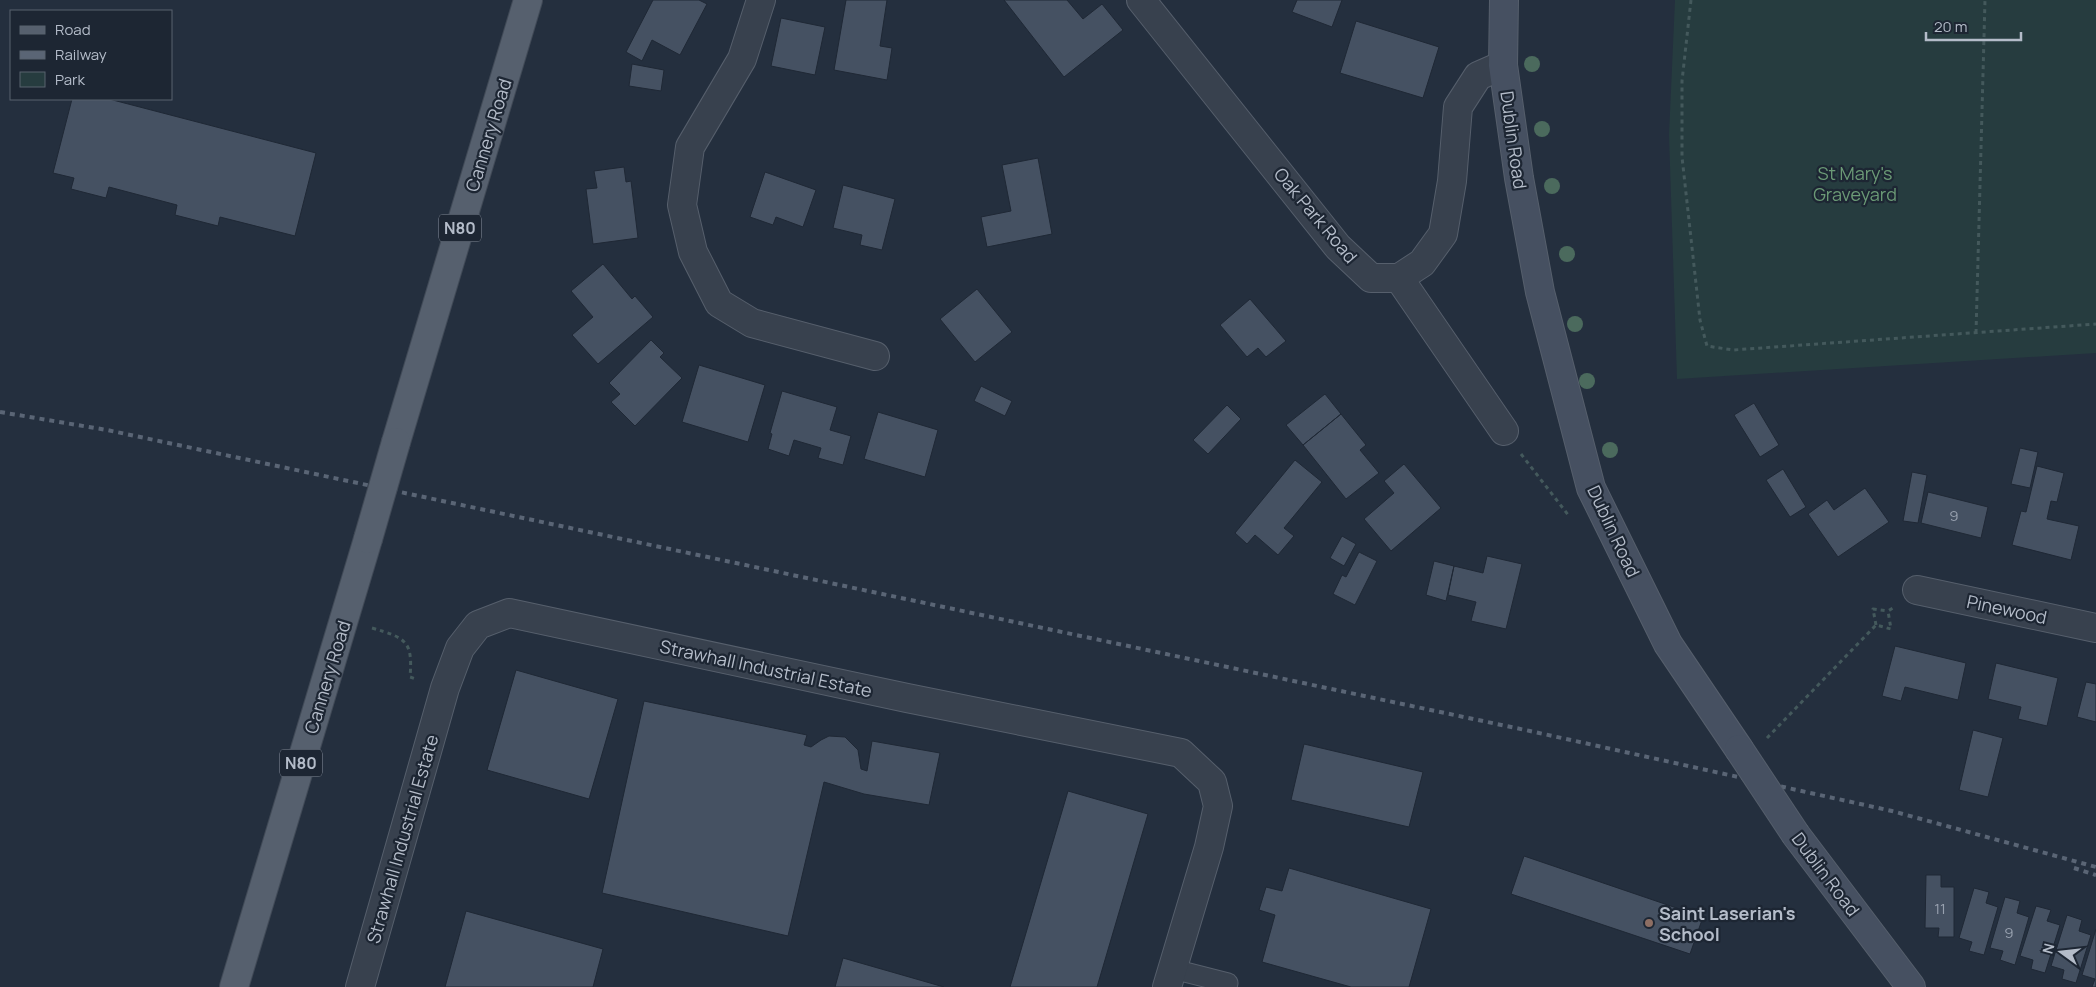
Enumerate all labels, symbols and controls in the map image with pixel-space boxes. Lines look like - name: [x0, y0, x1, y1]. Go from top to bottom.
- legend: [10, 10, 172, 100]
- scale bar: [1926, 10, 2021, 42]
- text: 20 m: [1934, 16, 1967, 37]
- text: Road: [55, 19, 91, 40]
- text: Railway: [55, 44, 107, 65]
- text: Park: [55, 69, 85, 90]
- street label: Cannery Road: [459, 76, 517, 194]
- street label: Dublin Road: [1495, 89, 1533, 191]
- park label: St Mary's Graveyard: [1813, 161, 1897, 206]
- street label: Oak Park Road: [1269, 162, 1363, 268]
- road number: N80: [439, 214, 481, 242]
- street label: Dublin Road: [1582, 481, 1646, 581]
- house number: 9: [1949, 505, 1959, 526]
- street label: Pinewood: [1965, 589, 2049, 629]
- street label: Cannery Road: [298, 618, 356, 736]
- street label: Strawhall Industrial Estate: [658, 634, 874, 702]
- street label: Strawhall Industrial Estate: [361, 732, 443, 946]
- road number: N80: [280, 750, 322, 776]
- street label: Dublin Road: [1787, 827, 1865, 921]
- house number: 11: [1934, 898, 1946, 919]
- place label: Saint Laserian's School: [1659, 901, 1796, 946]
- marker: Saint Laserian's School: [1643, 917, 1655, 929]
- house number: 9: [2004, 922, 2014, 943]
- north arrow: [2036, 927, 2086, 977]
- text: N: [2037, 941, 2058, 956]

